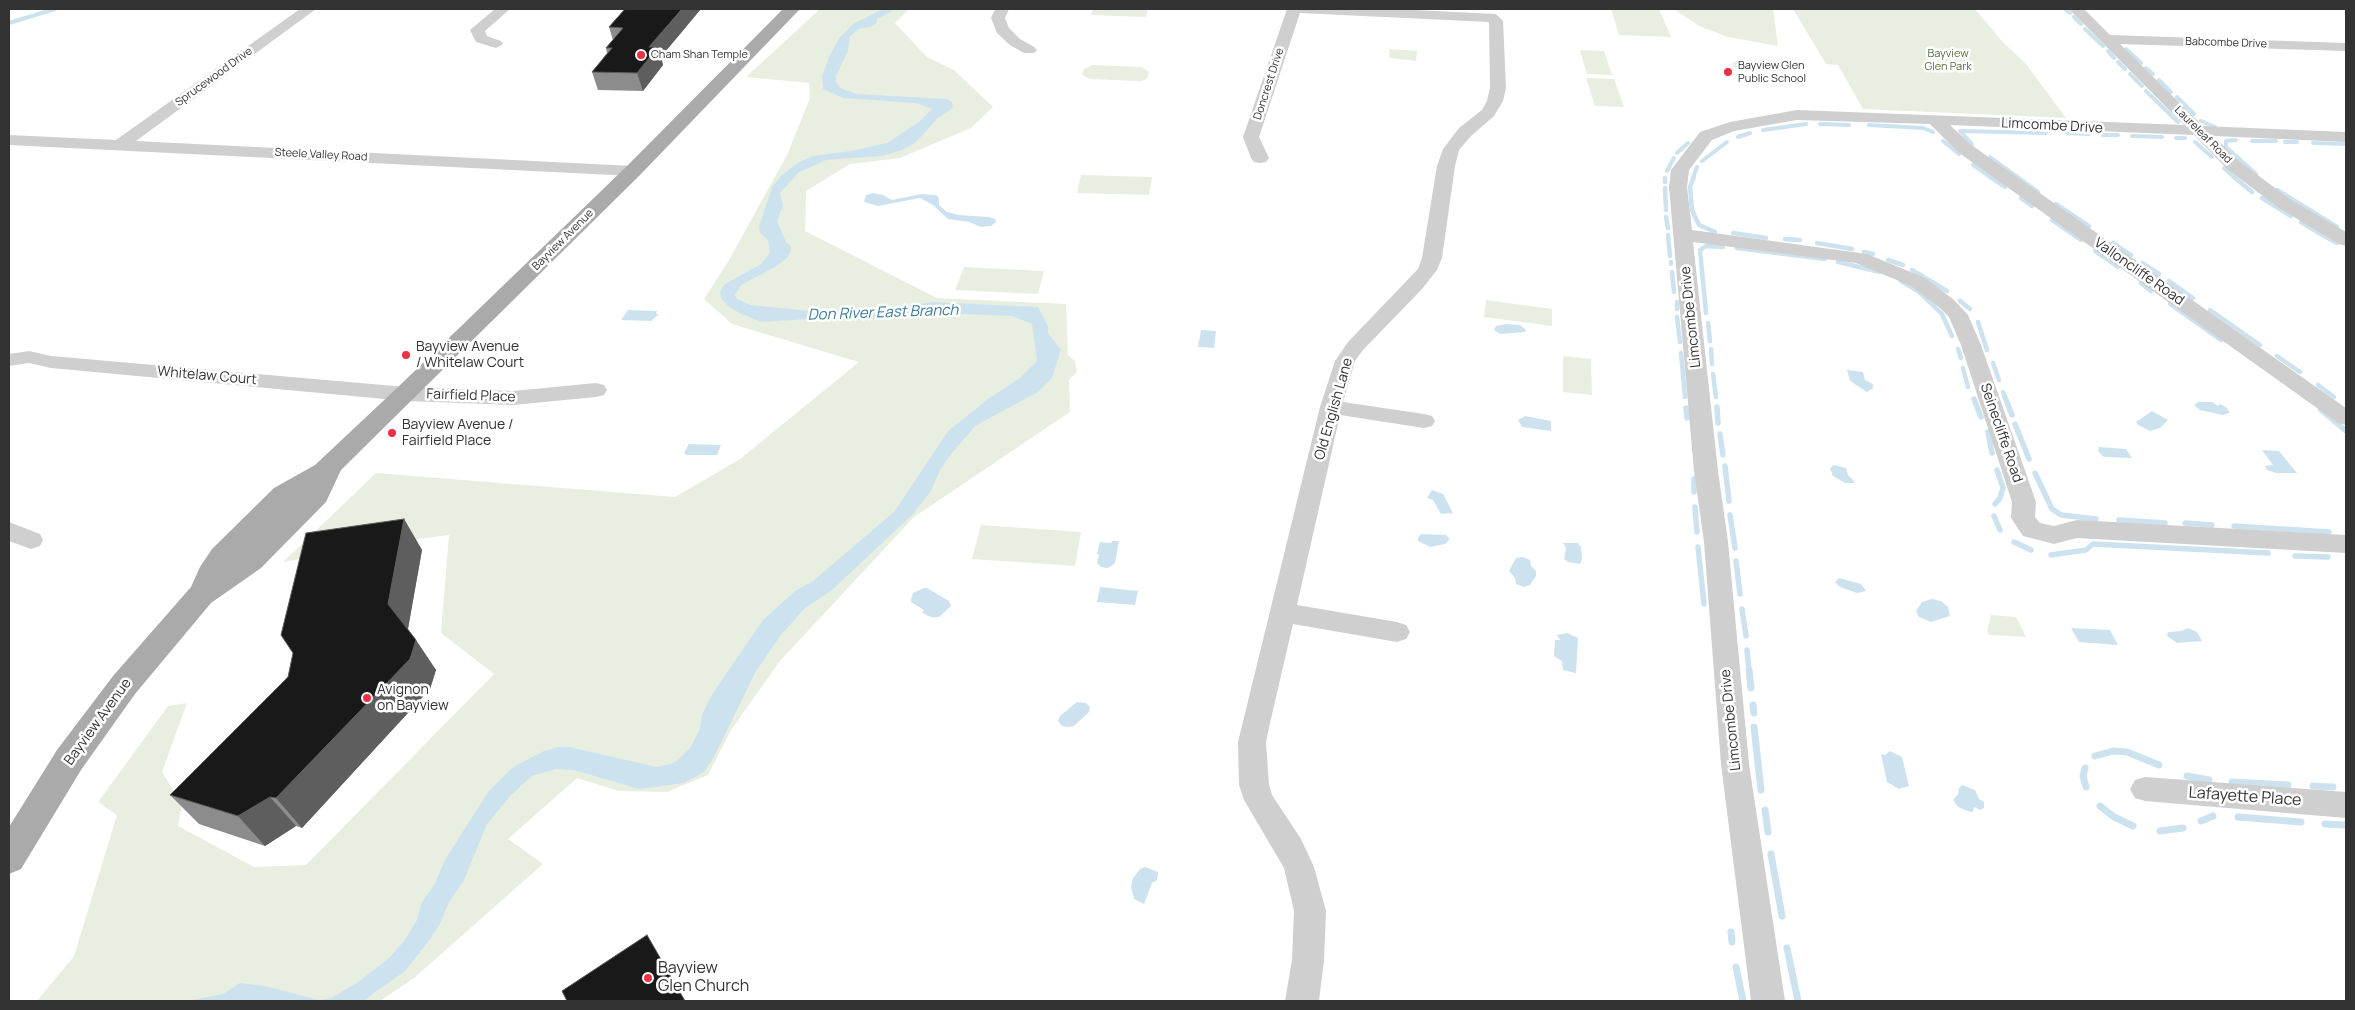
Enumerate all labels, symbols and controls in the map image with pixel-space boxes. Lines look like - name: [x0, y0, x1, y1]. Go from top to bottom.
- street label: Babcombe Drive: [2185, 35, 2267, 51]
- street label: Sprucewood Drive: [173, 45, 255, 109]
- street label: Doncrest Drive: [1251, 46, 1287, 122]
- park label: Bayview Glen Park: [1924, 47, 1972, 73]
- place label: Cham Shan Temple: [651, 48, 748, 62]
- marker: Cham Shan Temple: [635, 49, 647, 61]
- place label: Bayview Glen Public School: [1738, 59, 1806, 85]
- marker: Bayview Glen Public School: [1722, 66, 1734, 78]
- street label: Laureleaf Road: [2172, 104, 2234, 166]
- street label: Limcombe Drive: [2001, 115, 2103, 137]
- street label: Steele Valley Road: [274, 146, 368, 164]
- street label: Bayview Avenue: [530, 207, 596, 273]
- street label: Valloncliffe Road: [2091, 235, 2187, 309]
- street label: Limcombe Drive: [1677, 265, 1705, 369]
- water label: Don River East Branch: [807, 301, 959, 325]
- place label: Bayview Avenue / Whitelaw Court: [416, 339, 524, 372]
- marker: Bayview Avenue / Whitelaw Court: [400, 349, 412, 361]
- street label: Old English Lane: [1311, 356, 1357, 462]
- street label: Whitelaw Court: [157, 363, 257, 389]
- street label: Seinecliffe Road: [1976, 381, 2026, 485]
- street label: Fairfield Place: [426, 386, 516, 406]
- place label: Bayview Avenue / Fairfield Place: [402, 417, 513, 450]
- marker: Bayview Avenue / Fairfield Place: [386, 427, 398, 439]
- street label: Limcombe Drive: [1717, 668, 1745, 772]
- street label: Bayview Avenue: [61, 675, 135, 769]
- place label: Avignon on Bayview: [377, 682, 449, 714]
- marker: Avignon on Bayview: [361, 692, 373, 704]
- street label: Lafayette Place: [2188, 783, 2302, 811]
- place label: Bayview Glen Church: [658, 959, 749, 997]
- marker: Bayview Glen Church: [642, 972, 654, 984]

